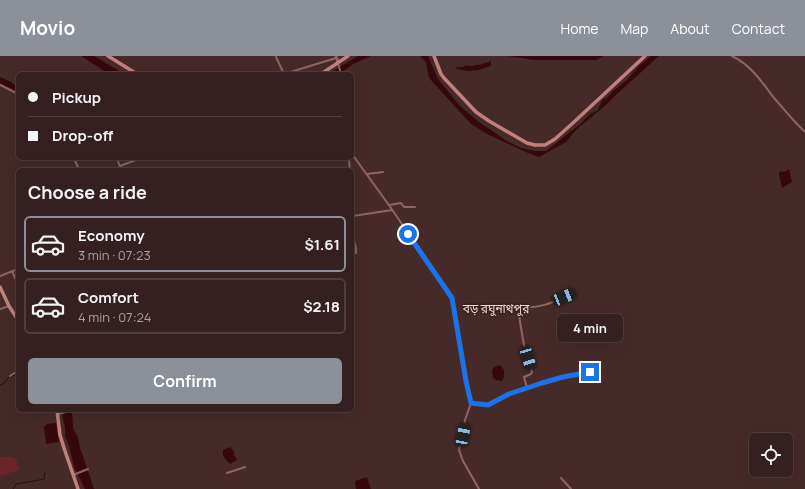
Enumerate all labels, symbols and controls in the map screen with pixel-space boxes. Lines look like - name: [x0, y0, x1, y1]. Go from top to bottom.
- text: Movio: [20, 15, 75, 41]
- text: Home: [561, 19, 598, 38]
- text: Map: [620, 19, 648, 38]
- text: About: [670, 19, 710, 38]
- text: Contact: [732, 19, 785, 38]
- text: Pickup: [52, 87, 101, 108]
- text: Drop-off: [52, 125, 113, 146]
- text: Choose a ride: [28, 180, 147, 204]
- text: Economy: [78, 225, 145, 246]
- route start: [399, 225, 417, 243]
- icon: car: [30, 226, 66, 262]
- text: $1.61: [304, 234, 340, 255]
- text: 3 min · 07:23: [78, 246, 151, 264]
- text: Comfort: [78, 287, 139, 308]
- car: [551, 287, 577, 307]
- icon: car: [30, 288, 66, 324]
- text: $2.18: [303, 296, 340, 317]
- district label: বড় রঘুনাথপুর: [462, 300, 530, 317]
- text: 4 min · 07:24: [78, 308, 151, 326]
- callout: 4 min: [557, 314, 623, 342]
- text: 4 min: [573, 319, 607, 337]
- car: [519, 345, 537, 371]
- button: Confirm: [28, 358, 342, 404]
- route end: [581, 363, 599, 381]
- car: [455, 422, 471, 448]
- map controls: [749, 433, 793, 477]
- button: locate: [749, 433, 793, 477]

